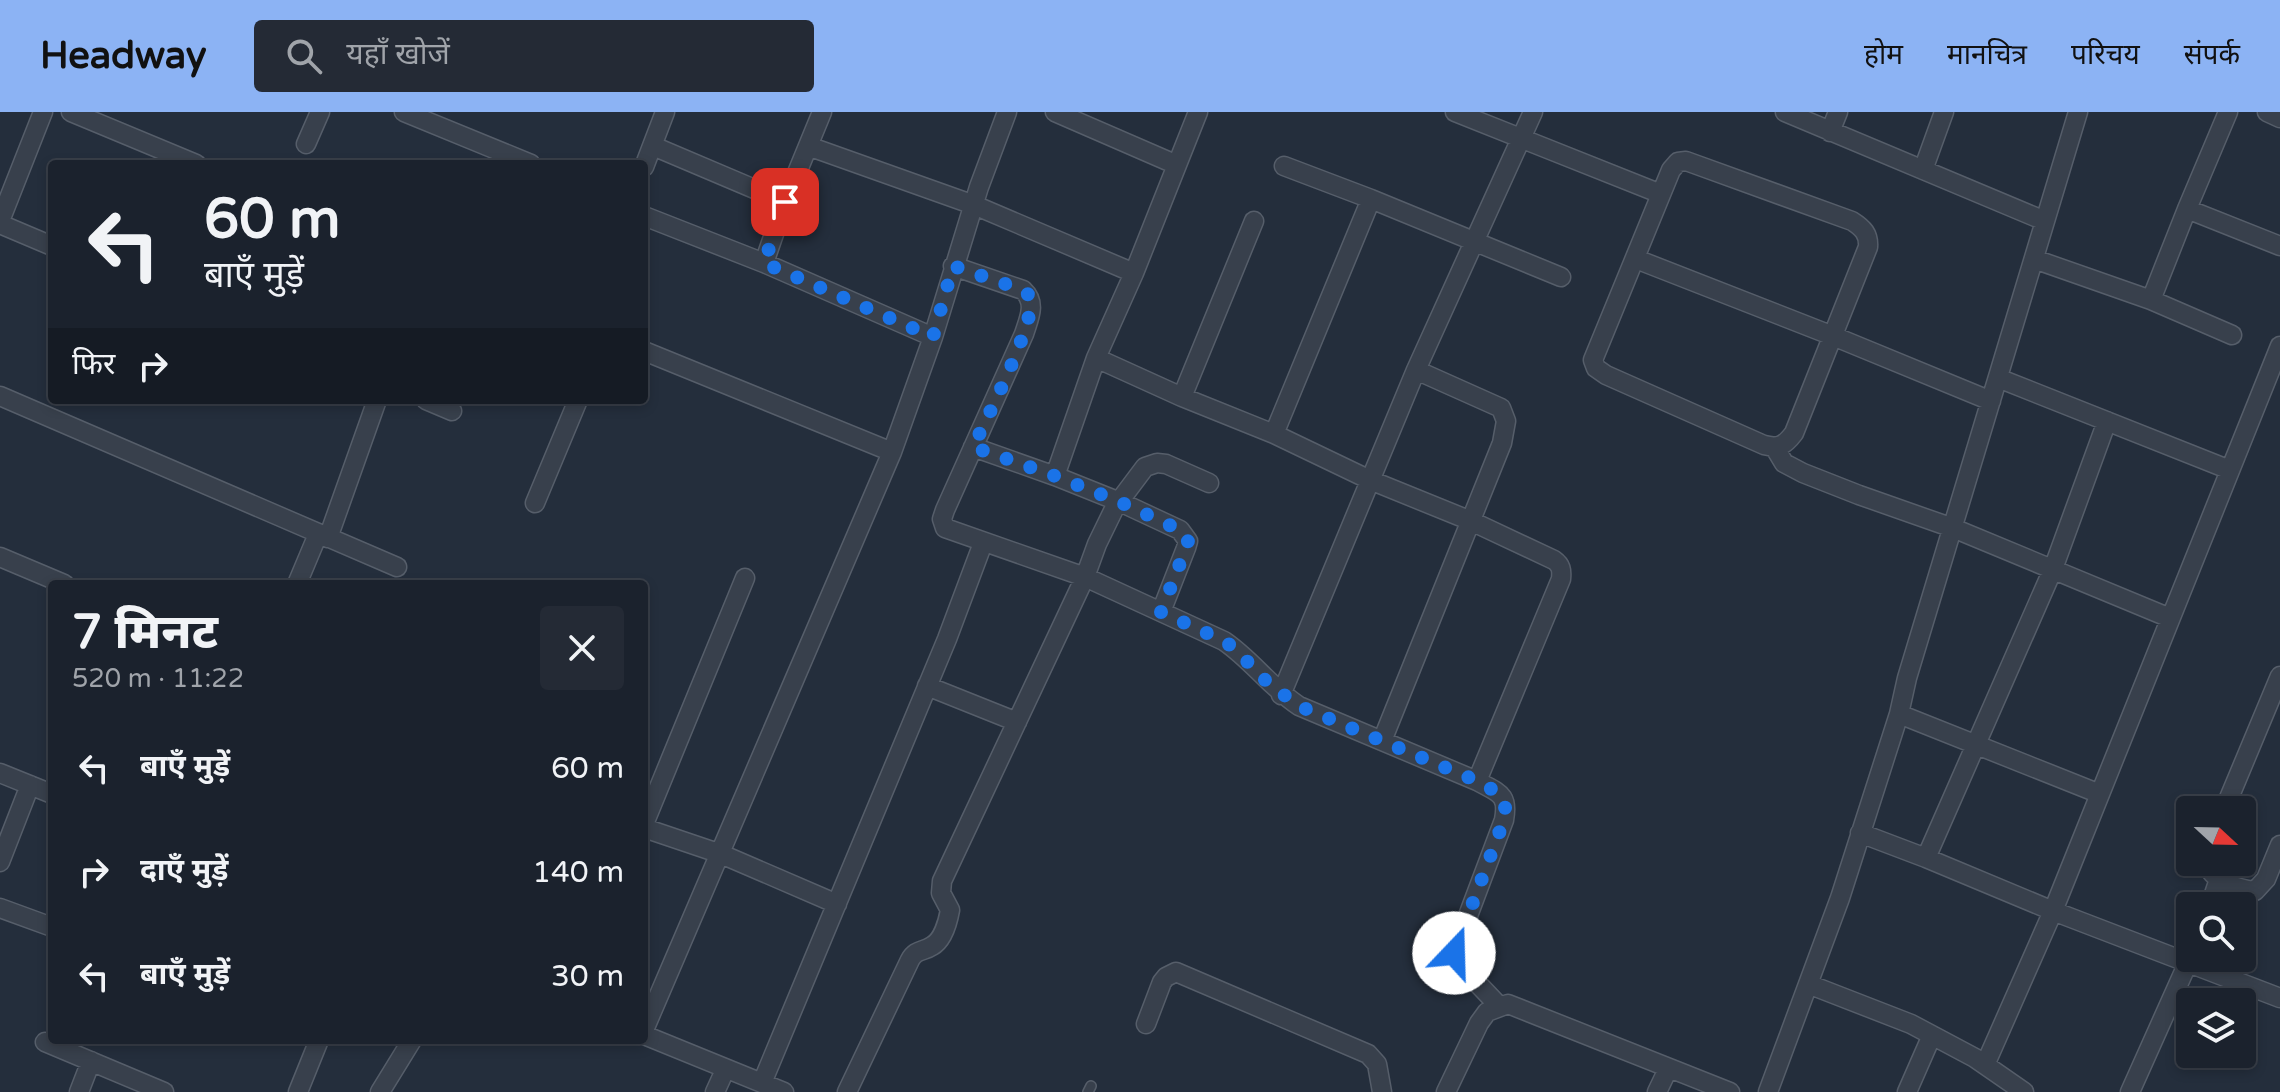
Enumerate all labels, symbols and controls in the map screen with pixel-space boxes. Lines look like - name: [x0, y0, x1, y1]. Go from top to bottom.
- search box: [254, 20, 814, 92]
- text: Headway: [40, 33, 206, 79]
- icon: search: [282, 34, 326, 78]
- text: यहाँ खोजें: [346, 36, 450, 73]
- text: होम: [1864, 38, 1903, 72]
- text: मानचित्र: [1947, 38, 2027, 72]
- text: परिचय: [2071, 38, 2140, 72]
- text: संपर्क: [2184, 38, 2240, 72]
- pin: [751, 168, 819, 236]
- icon: arrive: [763, 180, 807, 224]
- text: 60 m: [204, 186, 340, 253]
- icon: left: [72, 192, 176, 296]
- text: बाएँ मुड़ें: [204, 254, 304, 297]
- icon: right: [131, 344, 175, 388]
- text: फिर: [72, 346, 115, 383]
- text: 7 मिनट: [72, 604, 218, 662]
- button: close: [540, 606, 624, 690]
- text: 520 m · 11:22: [72, 663, 244, 694]
- icon: left: [72, 746, 116, 790]
- text: बाएँ मुड़ें: [140, 748, 230, 785]
- text: 60 m: [551, 750, 624, 787]
- north arrow: [2176, 796, 2256, 876]
- map controls: [2176, 796, 2256, 1068]
- icon: right: [72, 850, 116, 894]
- text: दाएँ मुड़ें: [140, 852, 228, 889]
- text: 140 m: [532, 854, 624, 891]
- button: search: [2176, 892, 2256, 972]
- position arrow: [1412, 911, 1496, 995]
- icon: left: [72, 954, 116, 998]
- text: बाएँ मुड़ें: [140, 956, 230, 993]
- text: 30 m: [551, 958, 624, 995]
- button: layers: [2176, 988, 2256, 1068]

